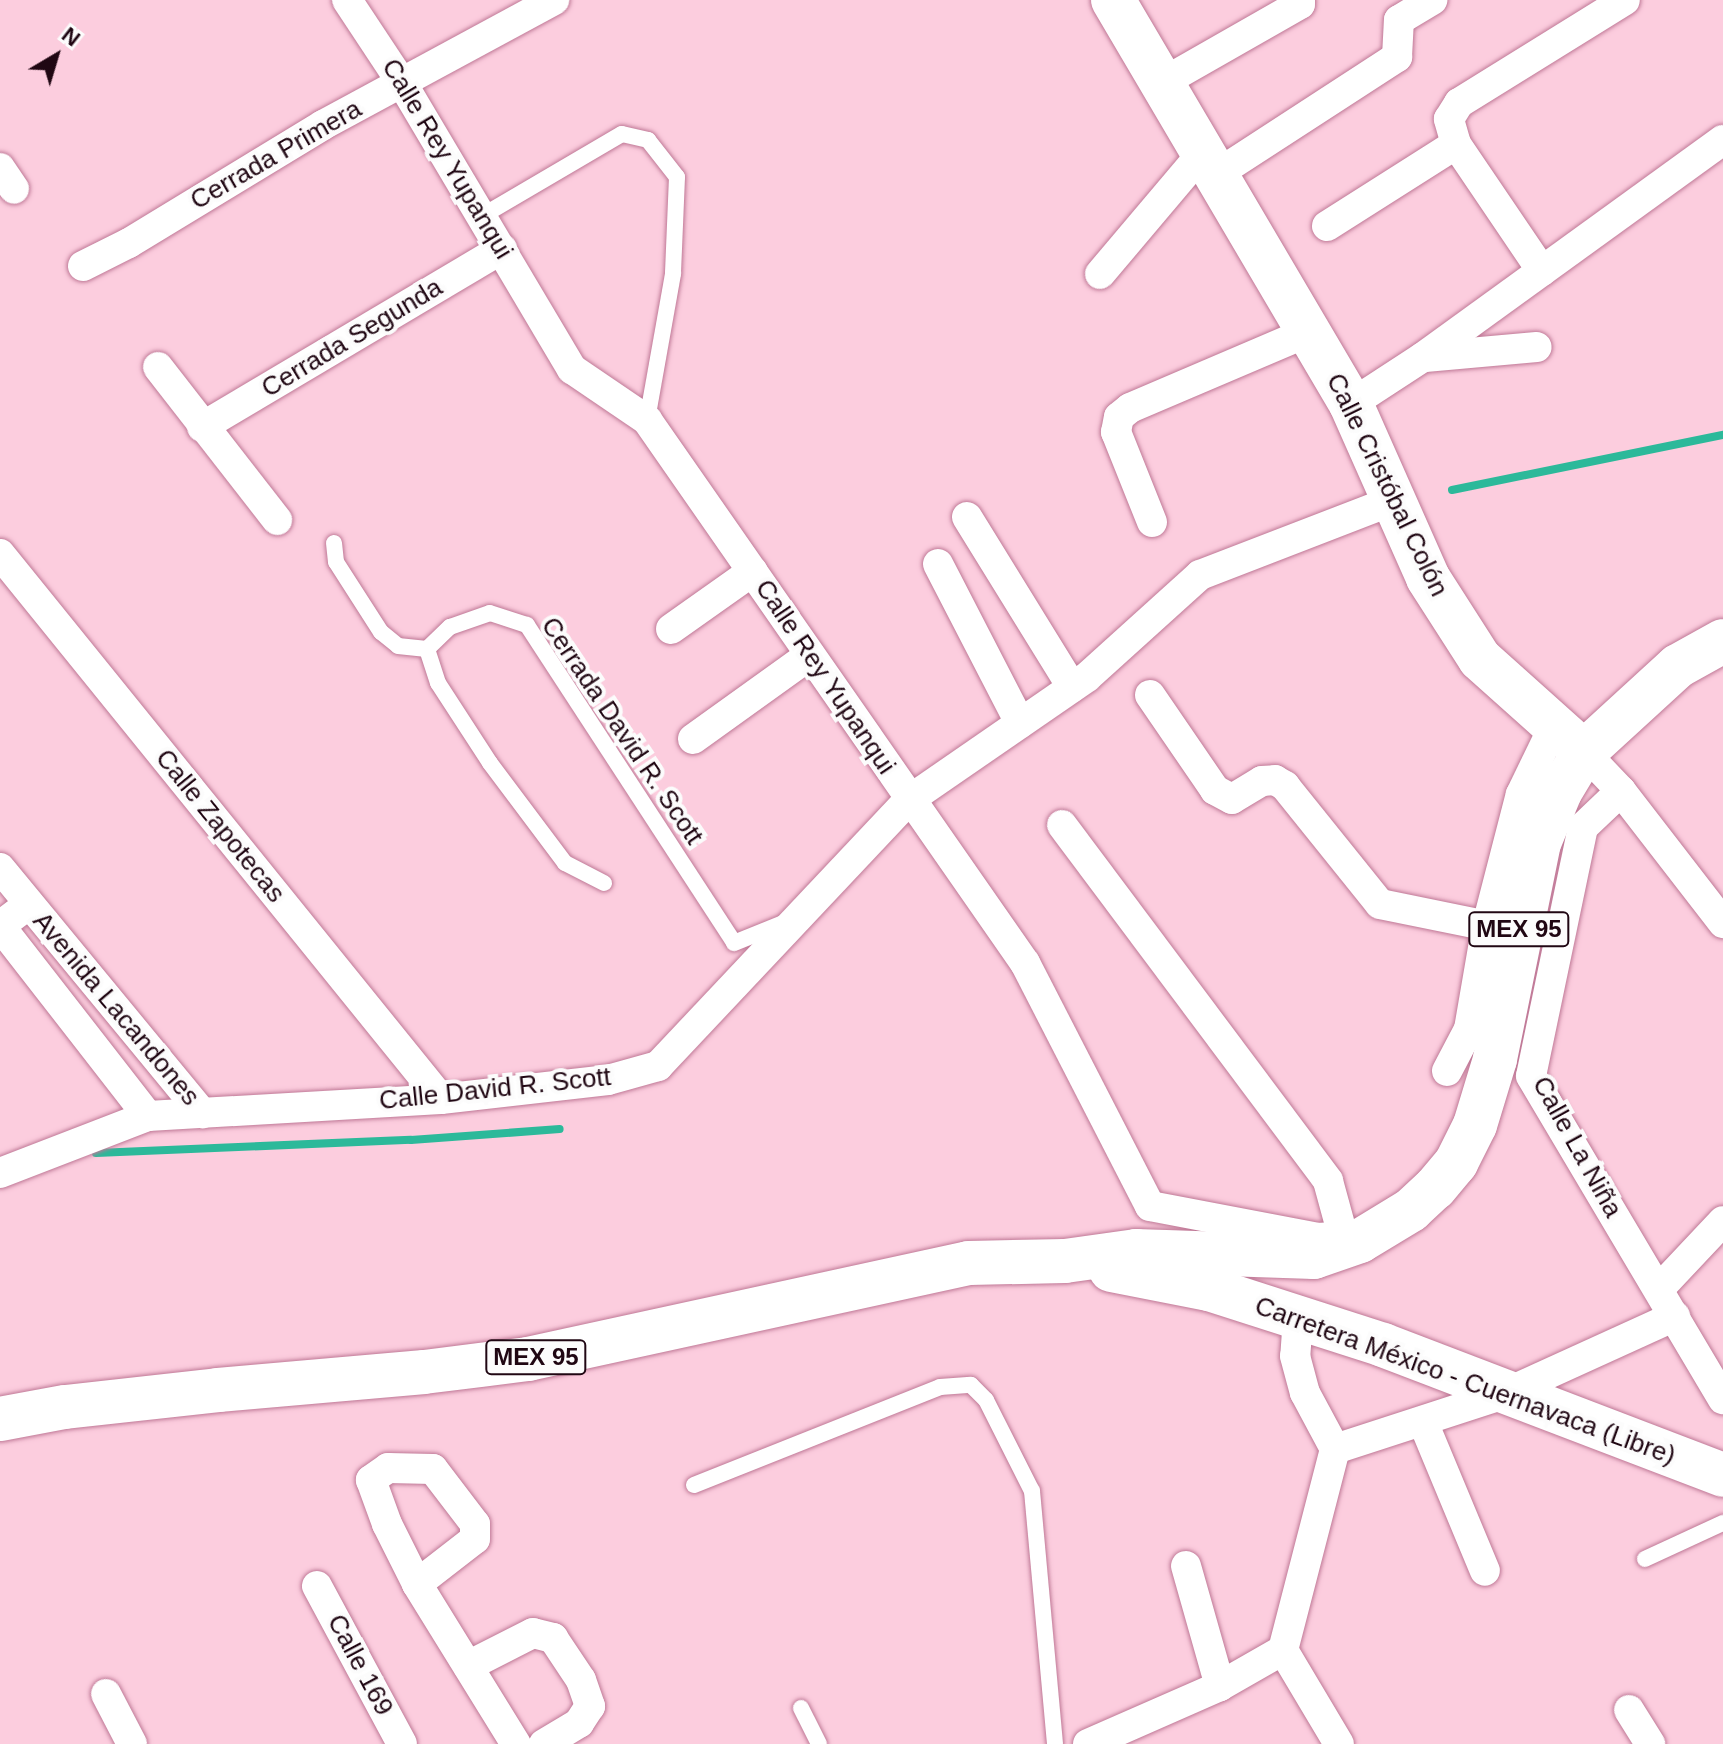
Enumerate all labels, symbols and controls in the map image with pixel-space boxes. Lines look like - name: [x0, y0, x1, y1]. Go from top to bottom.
- north arrow: [16, 16, 96, 96]
- text: N: [57, 22, 85, 51]
- street label: Calle Rey Yupanqui: [375, 53, 519, 265]
- street label: Cerrada Primera: [185, 93, 367, 217]
- street label: Cerrada Segunda: [256, 272, 448, 404]
- street label: Calle Cristóbal Colón: [1319, 368, 1455, 602]
- street label: Calle Rey Yupanqui: [748, 574, 902, 780]
- street label: Cerrada David R. Scott: [534, 611, 710, 851]
- street label: Calle Zapotecas: [149, 743, 291, 909]
- street label: Avenida Lacandones: [26, 906, 206, 1112]
- road number: MEX 95: [1467, 909, 1571, 949]
- street label: Calle David R. Scott: [378, 1061, 612, 1117]
- street label: Calle La Niña: [1526, 1071, 1628, 1223]
- street label: Carretera México - Cuernavaca (Libre): [1251, 1290, 1679, 1472]
- road number: MEX 95: [484, 1337, 588, 1377]
- street label: Calle 169: [320, 1609, 400, 1721]

